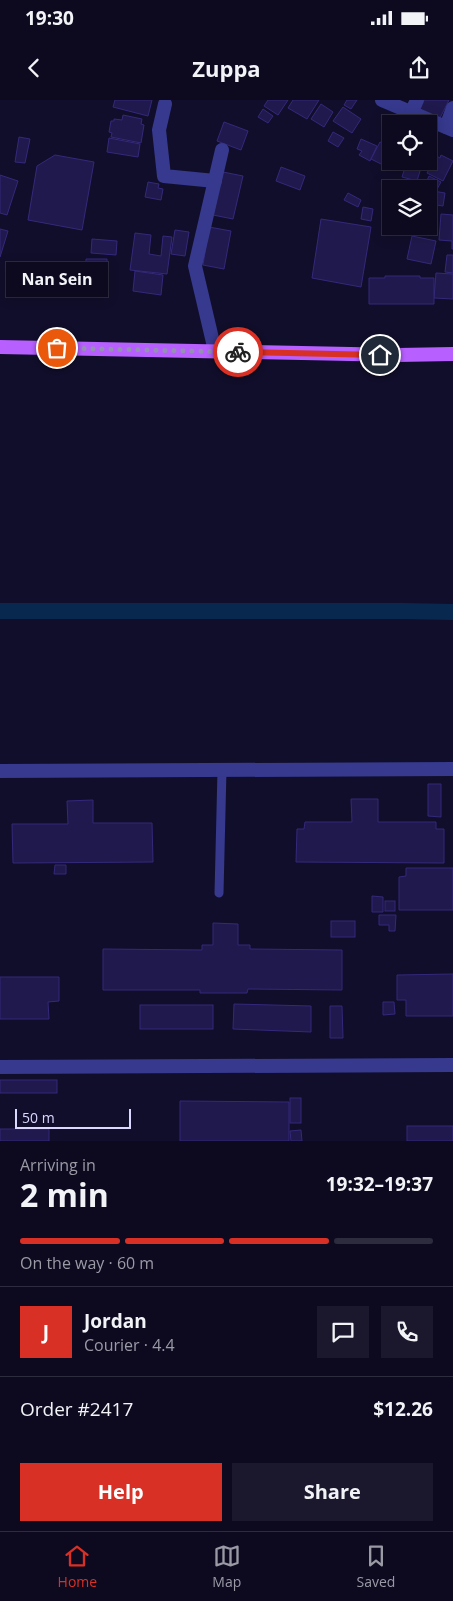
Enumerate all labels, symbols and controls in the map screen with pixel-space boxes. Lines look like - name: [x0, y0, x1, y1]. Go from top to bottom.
- text: 19:30: [25, 5, 74, 31]
- text: Zuppa: [192, 53, 261, 83]
- icon: back: [20, 54, 48, 82]
- icon: share: [405, 54, 433, 82]
- map controls: [382, 115, 437, 235]
- button: locate: [382, 115, 437, 170]
- button: layers: [382, 180, 437, 235]
- callout: Nan Sein: [6, 263, 108, 298]
- text: Nan Sein: [21, 268, 93, 290]
- pin: [36, 327, 78, 369]
- courier: [213, 327, 263, 377]
- icon: bag: [43, 334, 71, 362]
- pin: [359, 334, 401, 376]
- icon: bike: [224, 338, 252, 366]
- icon: home: [366, 341, 394, 369]
- scale bar: [15, 1106, 131, 1129]
- text: 50 m: [22, 1108, 55, 1127]
- text: Arriving in: [20, 1154, 96, 1176]
- text: 19:32–19:37: [326, 1171, 433, 1197]
- text: 2 min: [20, 1173, 109, 1216]
- text: On the way · 60 m: [20, 1252, 154, 1274]
- button: chat: [317, 1306, 369, 1358]
- button: phone: [381, 1306, 433, 1358]
- text: Jordan: [84, 1308, 147, 1334]
- text: J: [43, 1319, 49, 1345]
- text: Courier · 4.4: [84, 1334, 175, 1356]
- text: Order #2417: [20, 1396, 133, 1422]
- text: $12.26: [373, 1396, 433, 1422]
- button: Help: [20, 1463, 222, 1521]
- button: Share: [232, 1463, 433, 1521]
- tab: Home: [58, 1542, 97, 1591]
- tab: Map: [212, 1542, 241, 1591]
- tab: Saved: [356, 1542, 395, 1591]

